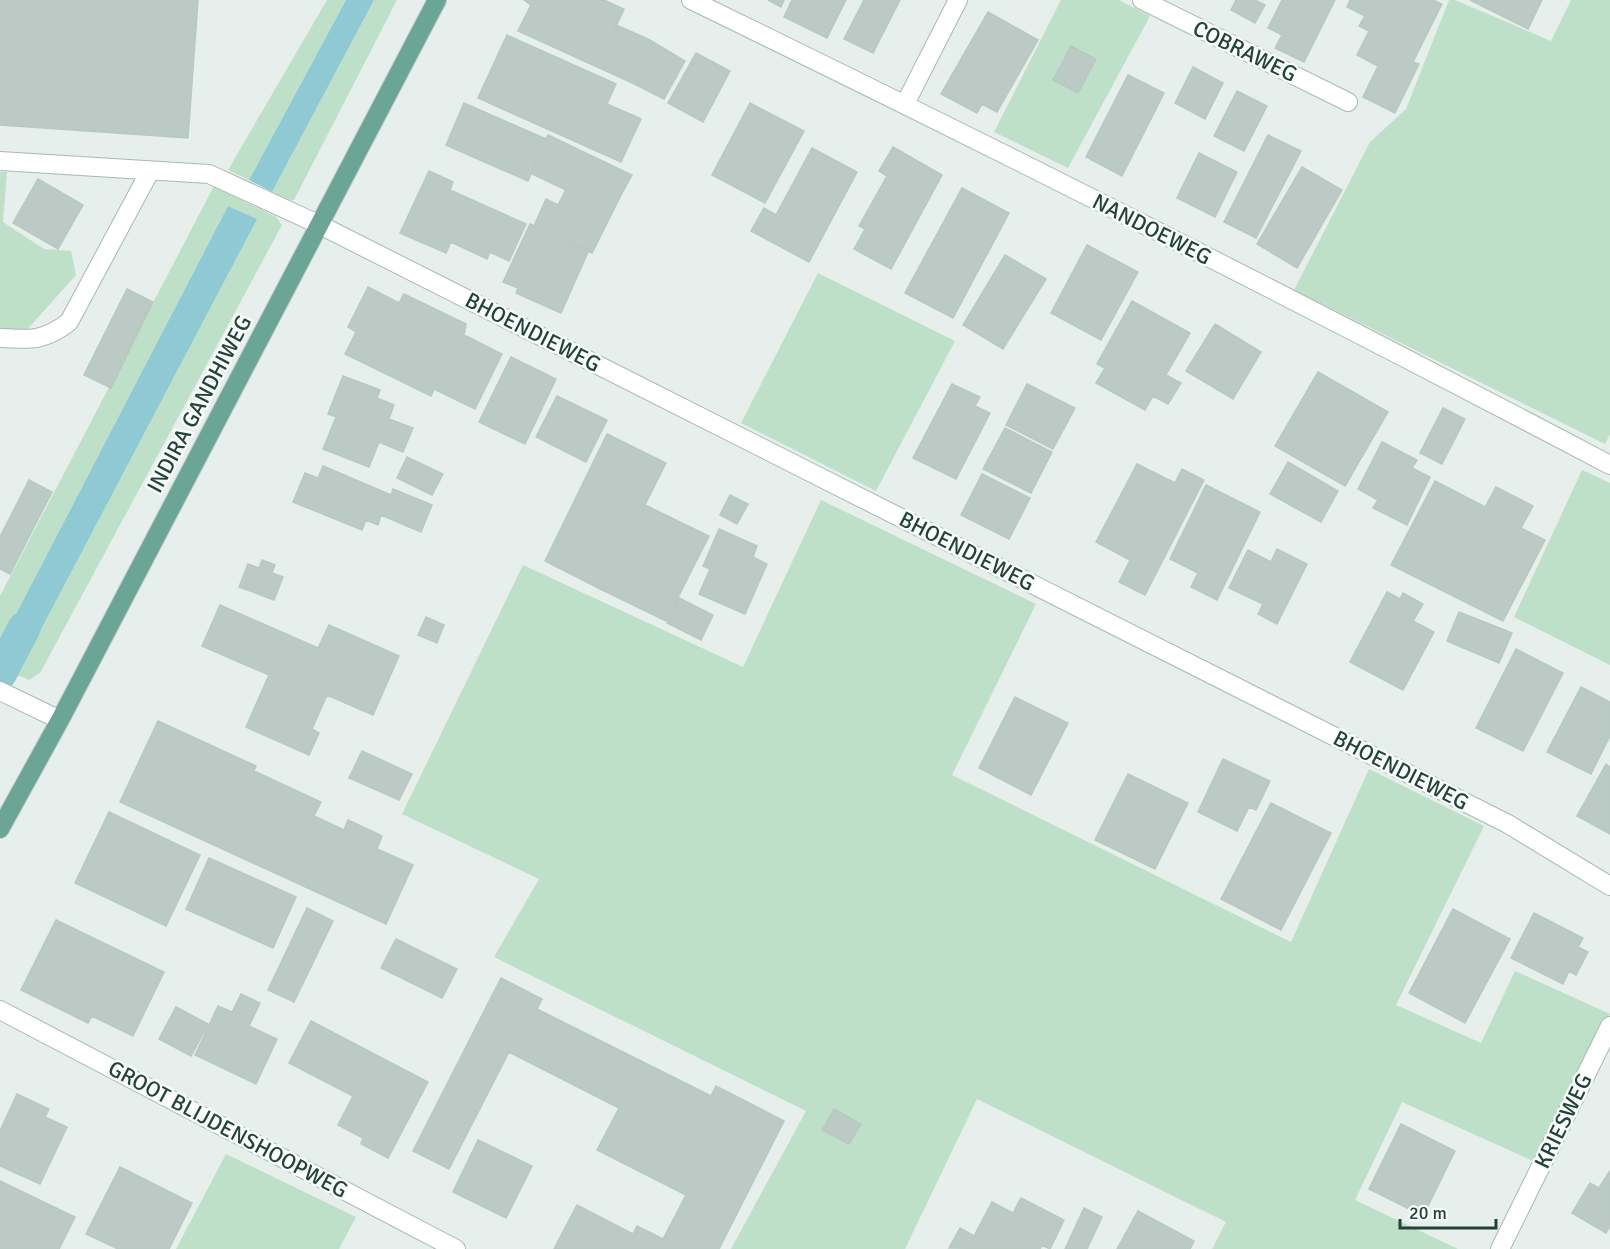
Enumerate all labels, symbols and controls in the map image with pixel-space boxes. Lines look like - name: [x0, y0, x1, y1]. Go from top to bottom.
- street label: COBRAWEG: [1189, 14, 1301, 88]
- street label: NANDOEWEG: [1088, 188, 1216, 270]
- street label: BHOENDIEWEG: [461, 286, 605, 378]
- street label: INDIRA GANDHIWEG: [141, 311, 257, 497]
- street label: BHOENDIEWEG: [895, 505, 1039, 597]
- street label: BHOENDIEWEG: [1329, 724, 1473, 816]
- street label: GROOT BLIJDENSHOOPWEG: [104, 1054, 352, 1204]
- street label: KRIESWEG: [1528, 1069, 1598, 1173]
- scale bar: [1400, 1192, 1496, 1230]
- text: 20 m: [1409, 1202, 1447, 1224]

